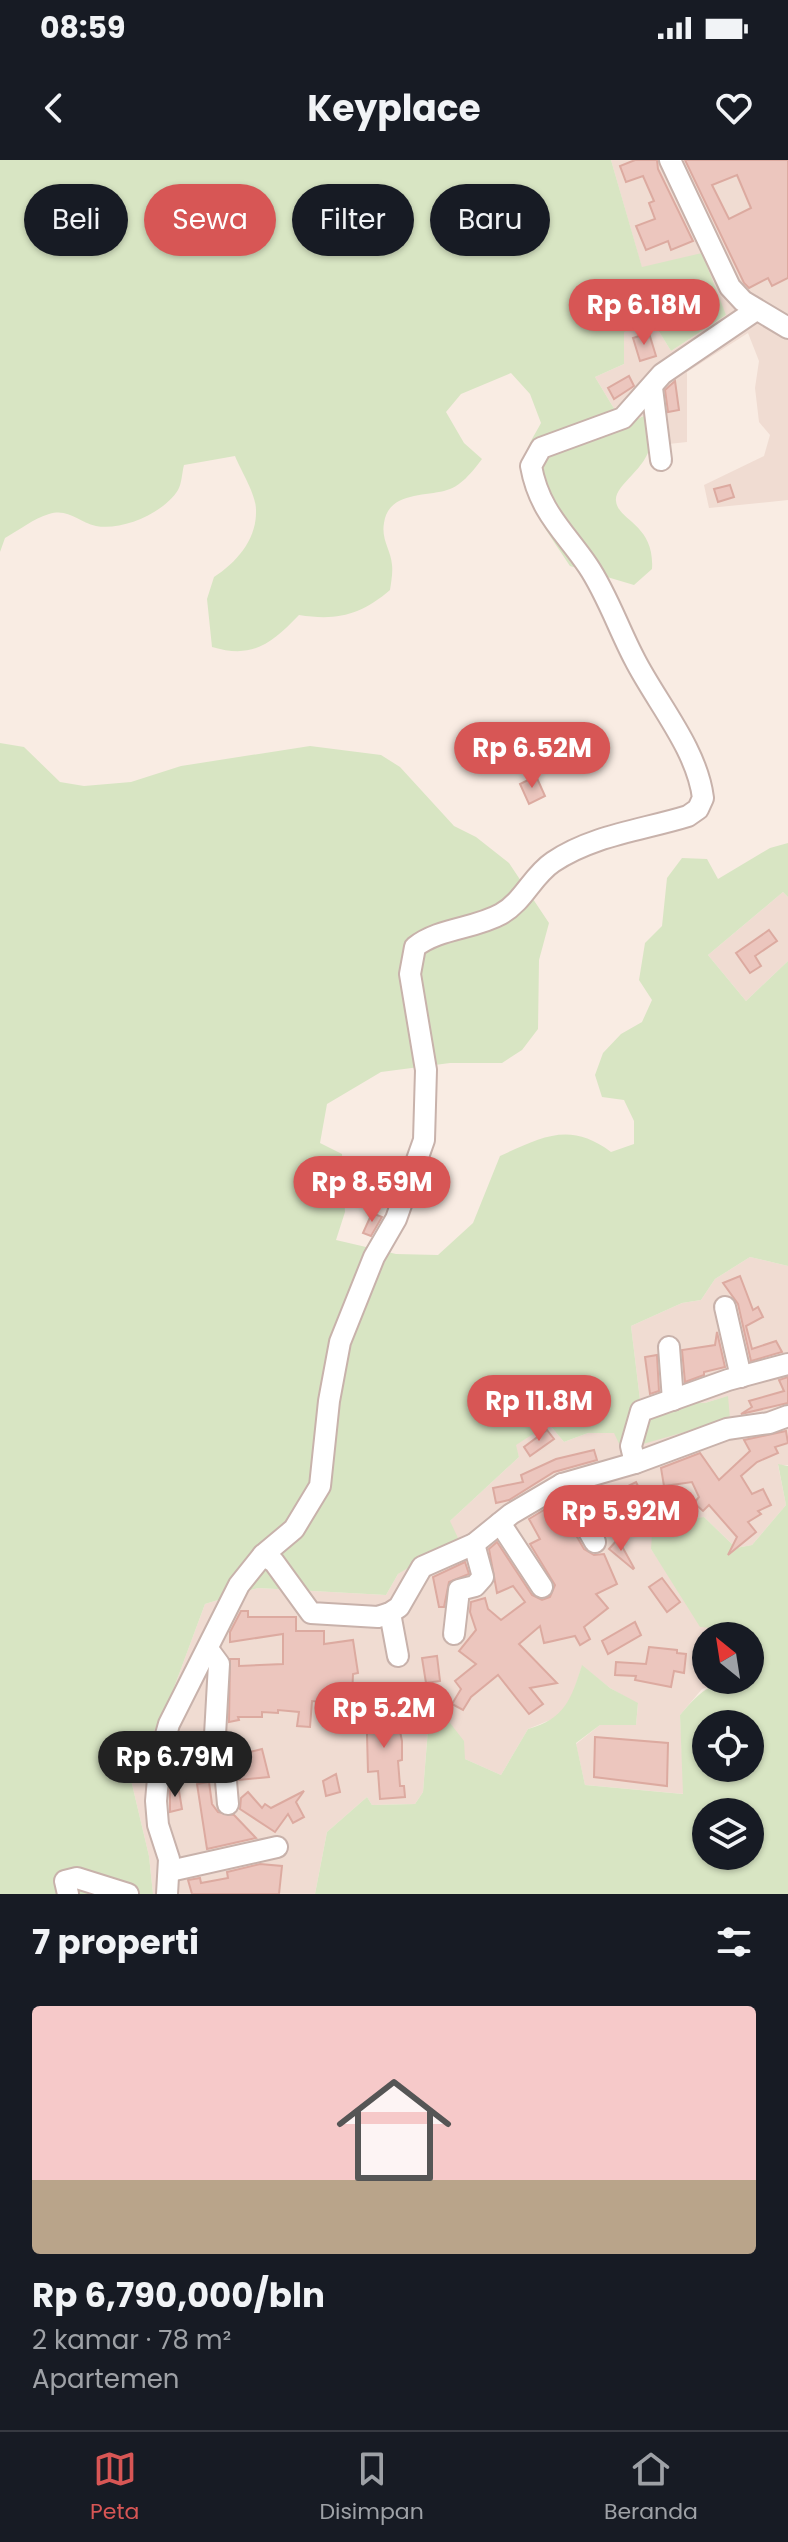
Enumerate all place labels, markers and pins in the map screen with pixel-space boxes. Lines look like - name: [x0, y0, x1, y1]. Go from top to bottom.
- pin: Rp 6.18M: [561, 279, 727, 347]
- pin: Rp 6.52M: [449, 722, 615, 790]
- pin: Rp 8.59M: [289, 1156, 455, 1224]
- pin: Rp 11.8M: [456, 1375, 622, 1443]
- pin: Rp 5.92M: [538, 1485, 704, 1553]
- pin: Rp 5.2M: [310, 1682, 458, 1750]
- pin: Rp 6.79M: [92, 1731, 258, 1799]

